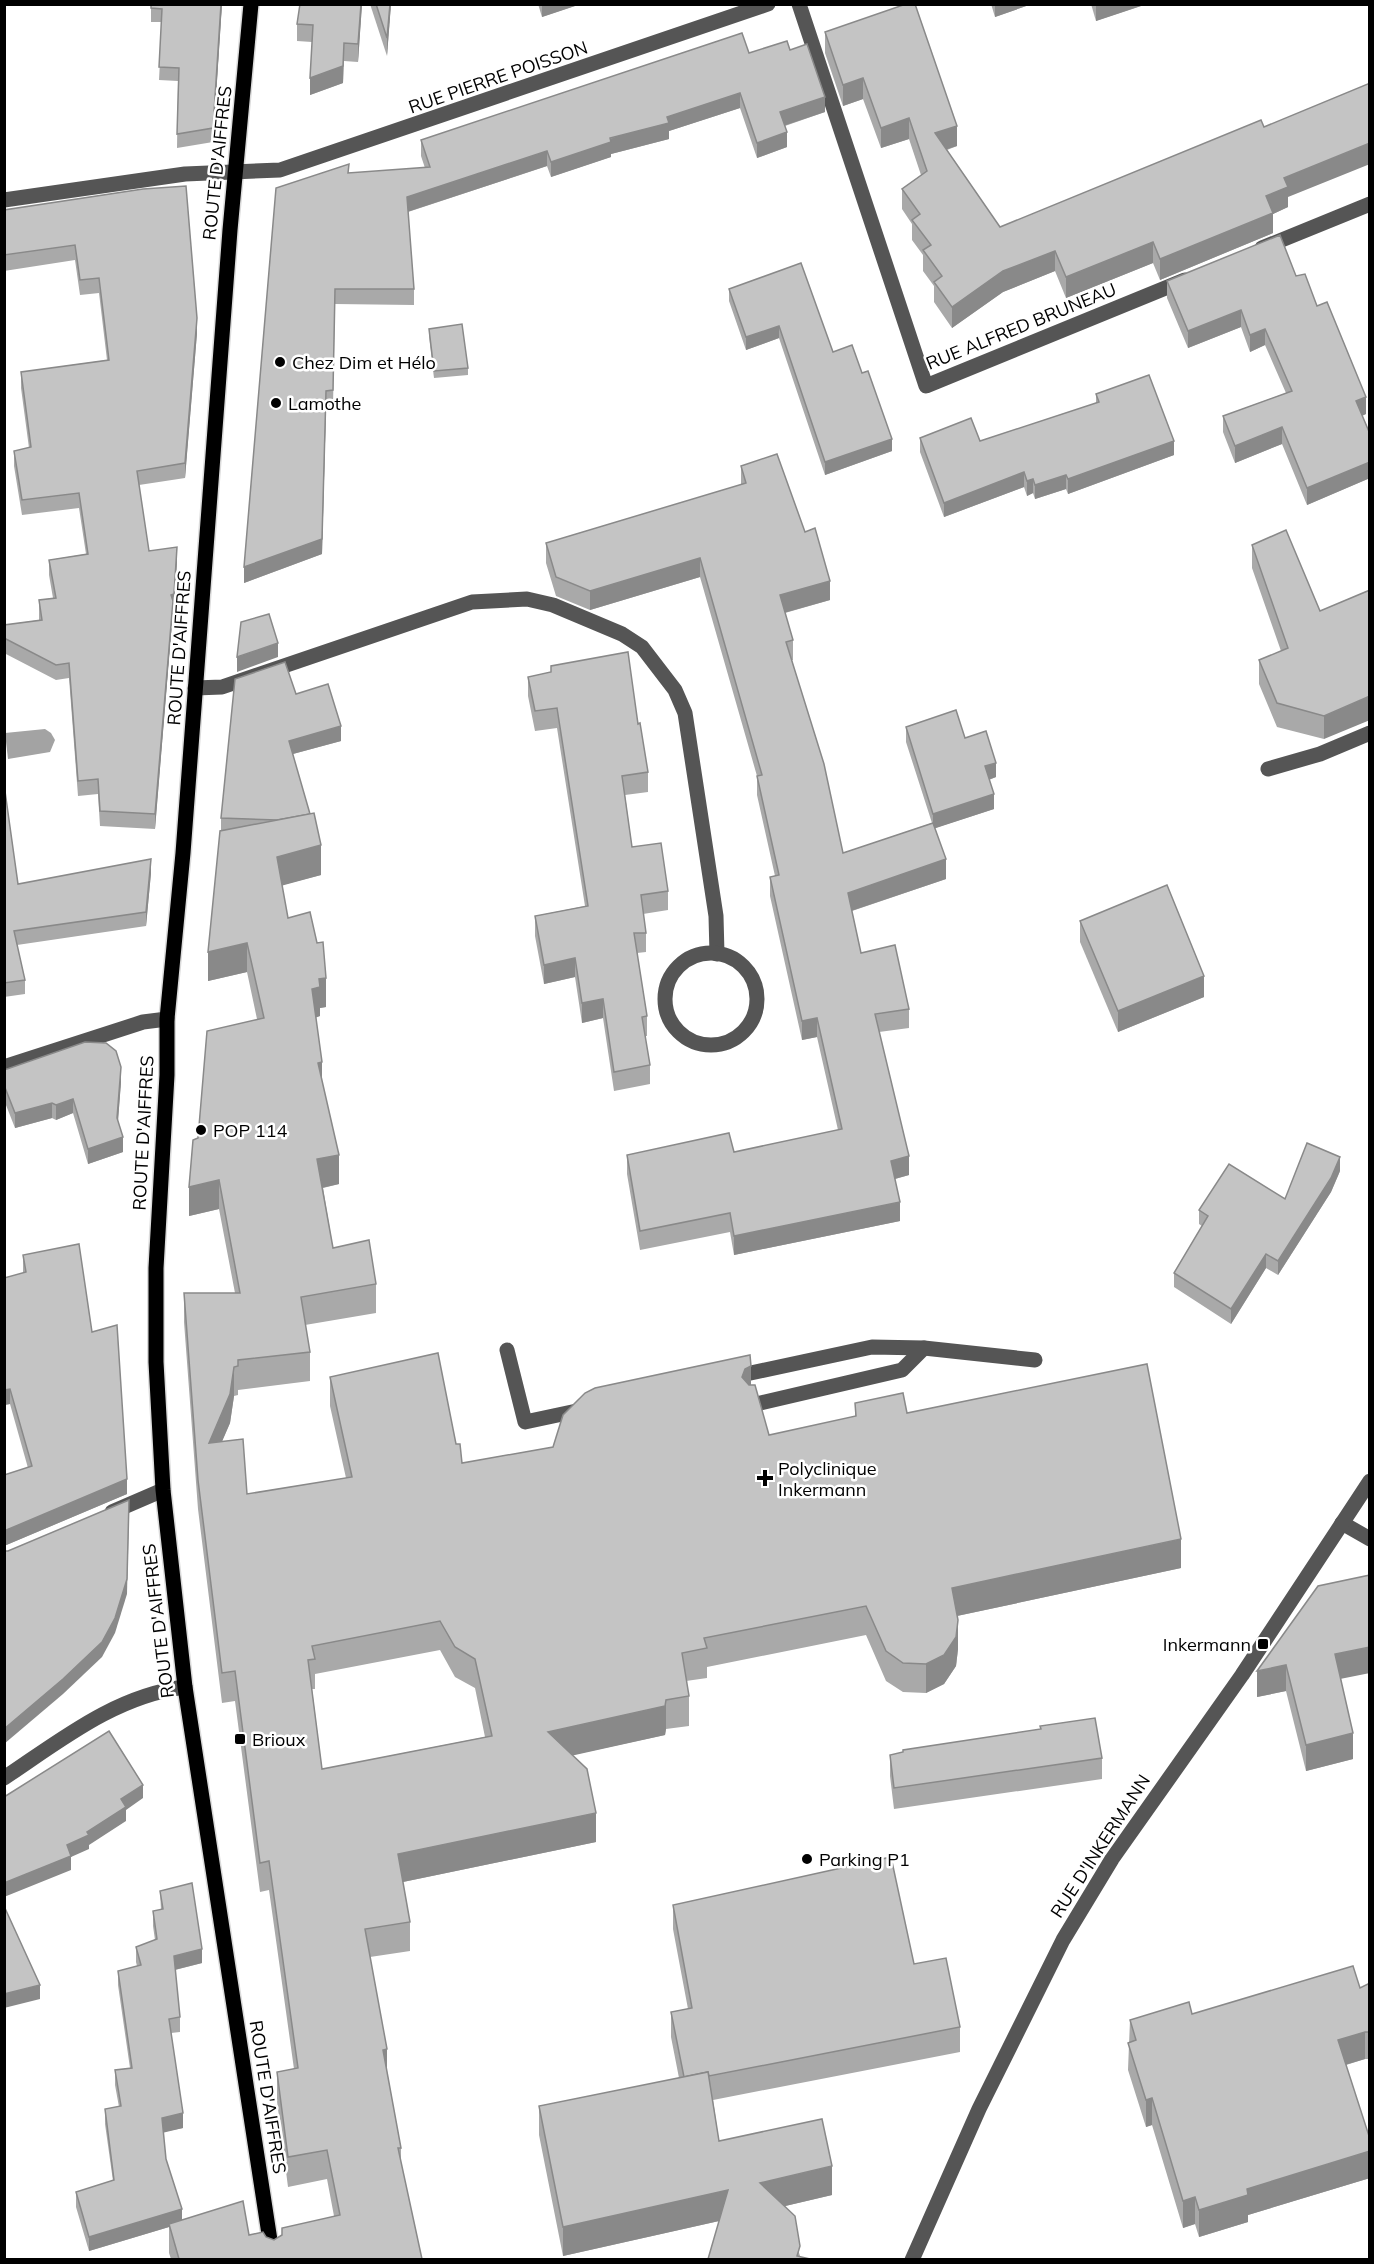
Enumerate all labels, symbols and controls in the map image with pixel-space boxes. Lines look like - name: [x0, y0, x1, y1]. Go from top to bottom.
- street label: RUE PIERRE POISSON: [405, 36, 591, 118]
- street label: ROUTE D'AIFFRES: [197, 85, 237, 241]
- street label: RUE ALFRED BRUNEAU: [923, 277, 1119, 375]
- place label: Chez Dim et Hélo: [292, 351, 436, 374]
- marker: Chez Dim et Hélo: [273, 355, 287, 369]
- place label: Lamothe: [288, 392, 361, 415]
- marker: Lamothe: [269, 396, 283, 410]
- street label: ROUTE D'AIFFRES: [162, 570, 196, 726]
- street label: ROUTE D'AIFFRES: [127, 1055, 159, 1211]
- place label: POP 114: [213, 1119, 287, 1142]
- marker: POP 114: [194, 1123, 208, 1137]
- place label: Polyclinique Inkermann: [778, 1457, 877, 1501]
- marker: Polyclinique Inkermann: [756, 1469, 774, 1487]
- street label: ROUTE D'AIFFRES: [137, 1543, 179, 1699]
- place label: Inkermann: [1163, 1633, 1251, 1656]
- marker: Inkermann: [1256, 1637, 1270, 1651]
- place label: Brioux: [252, 1728, 306, 1751]
- marker: Brioux: [233, 1732, 247, 1746]
- street label: RUE D'INKERMANN: [1045, 1770, 1155, 1922]
- place label: Parking P1: [819, 1848, 910, 1871]
- marker: Parking P1: [800, 1852, 814, 1866]
- street label: ROUTE D'AIFFRES: [245, 2019, 291, 2175]

